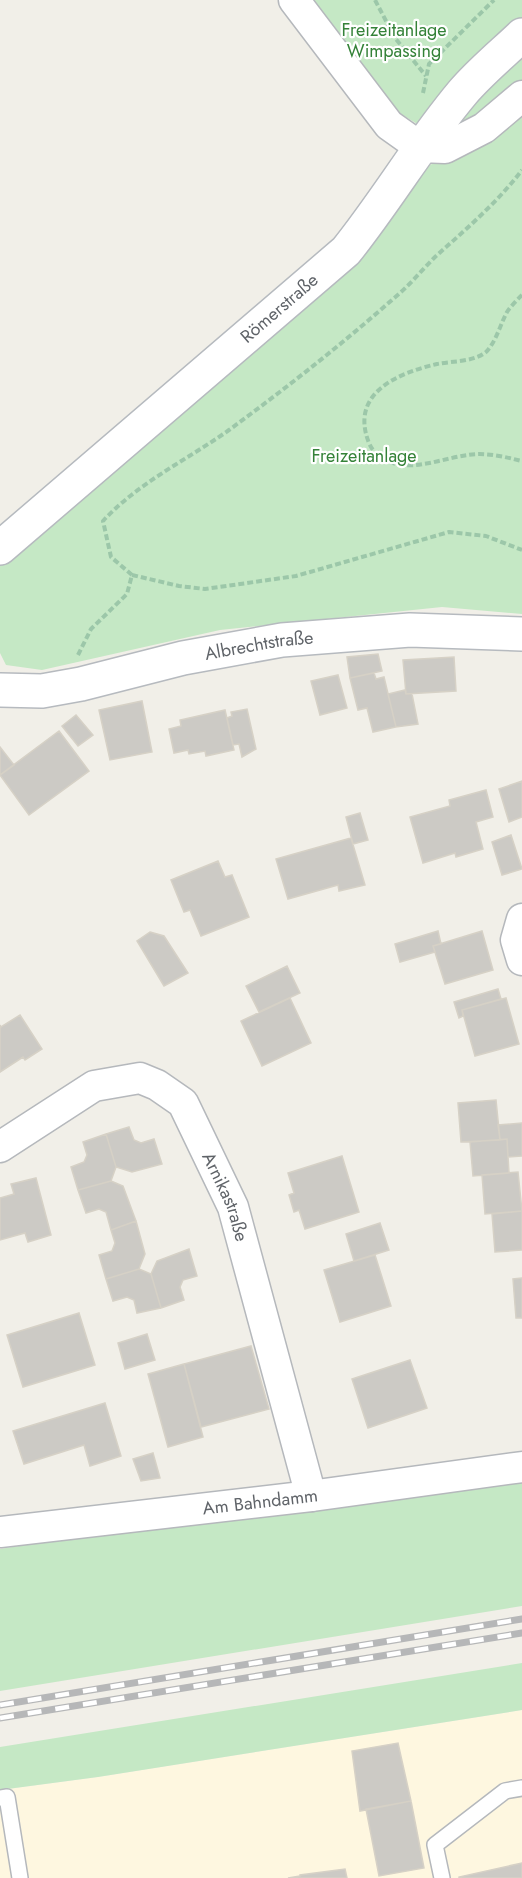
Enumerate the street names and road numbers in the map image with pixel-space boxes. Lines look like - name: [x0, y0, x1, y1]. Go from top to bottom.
- street label: Römerstraße: [235, 267, 324, 349]
- street label: Albrechtstraße: [203, 625, 314, 667]
- street label: Arnikastraße: [195, 1148, 255, 1244]
- street label: Am Bahndamm: [201, 1482, 319, 1521]

